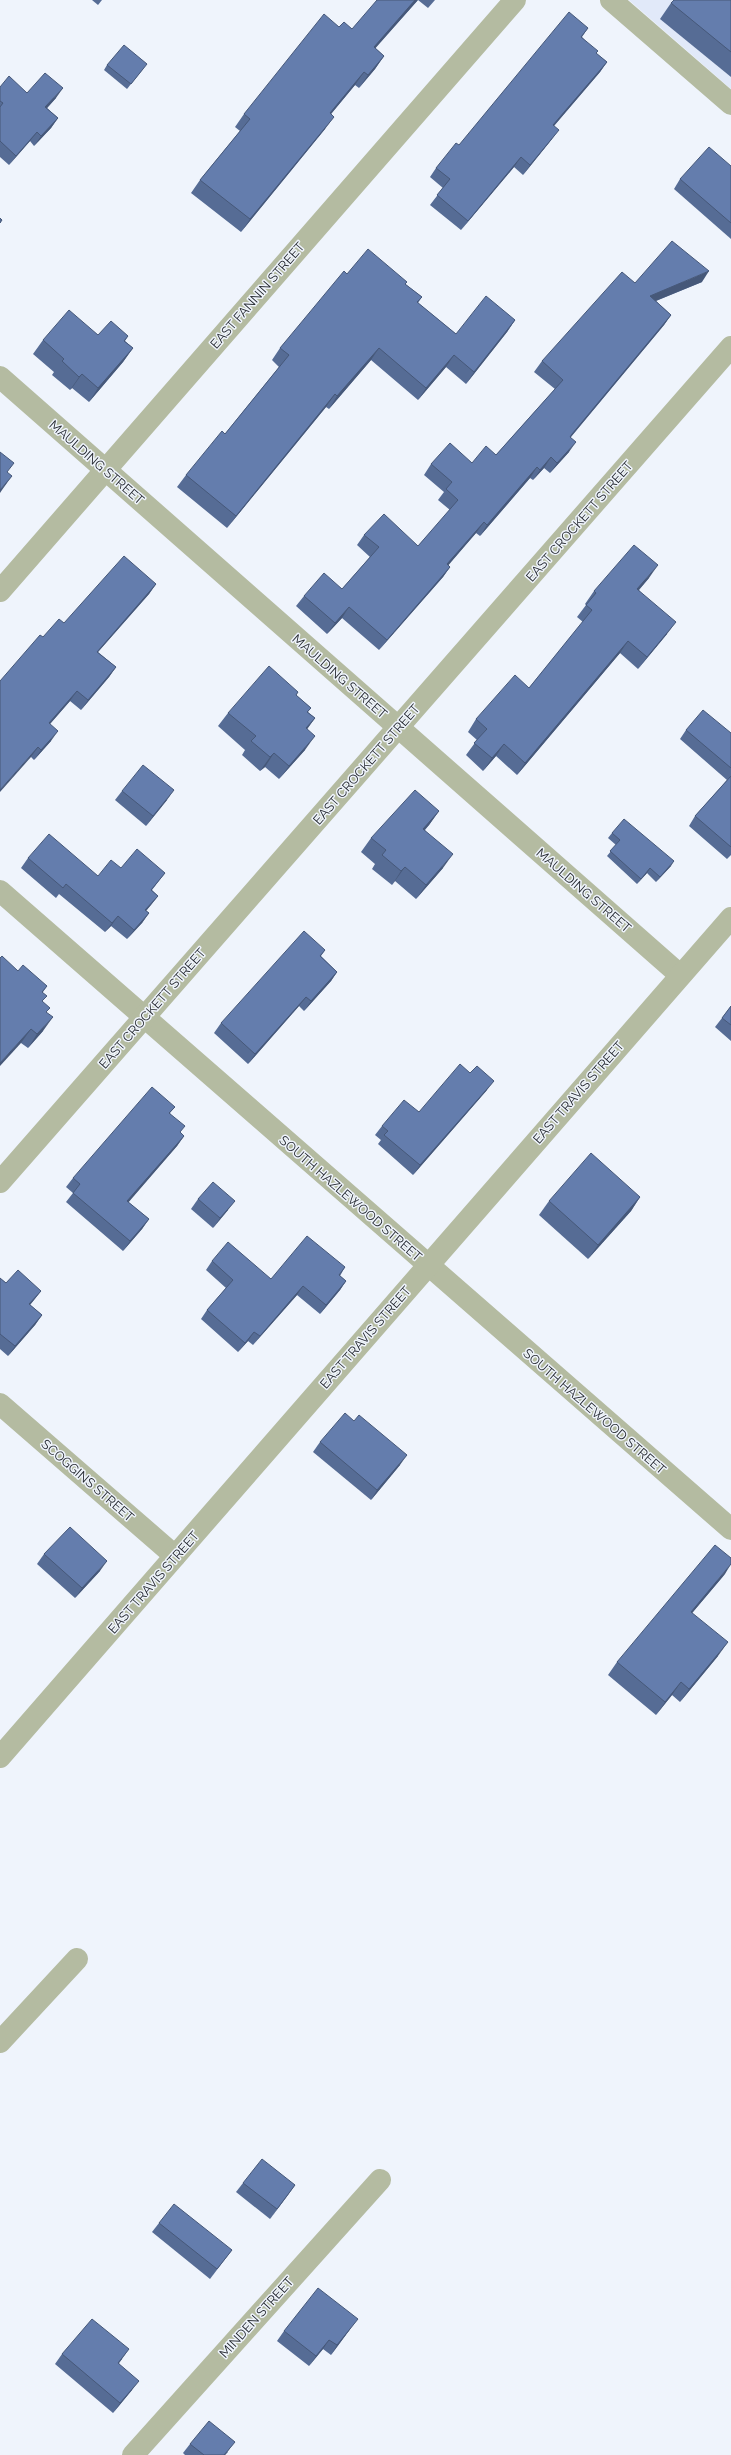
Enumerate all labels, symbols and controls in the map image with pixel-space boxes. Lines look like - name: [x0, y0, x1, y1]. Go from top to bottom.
- street label: EAST FANNIN STREET: [207, 239, 308, 351]
- street label: MAULDING STREET: [46, 417, 147, 508]
- street label: EAST CROCKETT STREET: [523, 458, 636, 585]
- street label: MAULDING STREET: [289, 631, 390, 722]
- street label: EAST CROCKETT STREET: [310, 701, 423, 828]
- street label: MAULDING STREET: [533, 845, 634, 936]
- street label: EAST CROCKETT STREET: [96, 945, 209, 1072]
- street label: EAST TRAVIS STREET: [530, 1038, 627, 1147]
- street label: SOUTH HAZLEWOOD STREET: [276, 1132, 425, 1264]
- street label: EAST TRAVIS STREET: [317, 1283, 414, 1392]
- street label: SOUTH HAZLEWOOD STREET: [520, 1345, 669, 1477]
- street label: SCOGGINS STREET: [38, 1436, 137, 1525]
- street label: EAST TRAVIS STREET: [105, 1528, 202, 1637]
- street label: MINDEN STREET: [216, 2274, 297, 2361]

